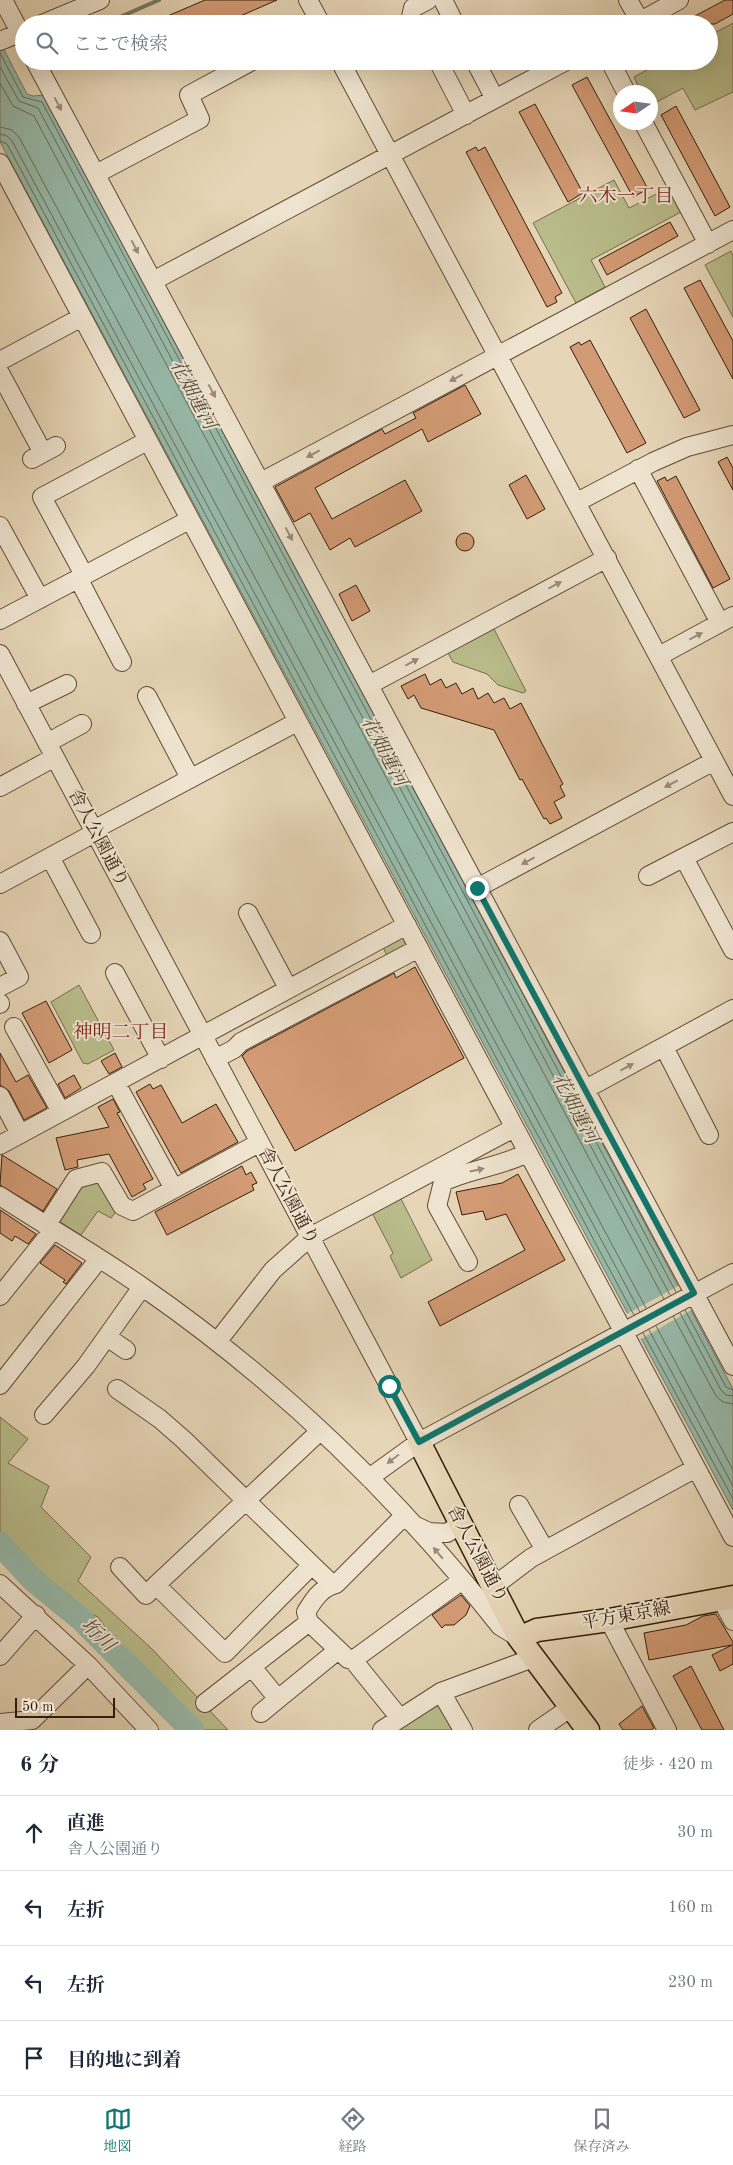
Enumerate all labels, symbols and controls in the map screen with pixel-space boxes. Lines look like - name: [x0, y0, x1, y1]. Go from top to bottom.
- search box: [15, 15, 718, 70]
- icon: search: [33, 29, 61, 57]
- text: ここで検索: [73, 36, 168, 55]
- north arrow: [613, 85, 658, 130]
- one-way arrow: [54, 97, 63, 111]
- district label: 六木一丁目: [578, 185, 674, 207]
- one-way arrow: [131, 240, 139, 255]
- water label: 花畑運河: [166, 356, 221, 436]
- one-way arrow: [449, 374, 464, 382]
- one-way arrow: [208, 383, 216, 398]
- one-way arrow: [305, 450, 320, 458]
- one-way arrow: [284, 527, 293, 541]
- one-way arrow: [548, 581, 562, 589]
- one-way arrow: [689, 632, 703, 640]
- one-way arrow: [405, 658, 419, 666]
- water label: 花畑運河: [357, 713, 412, 793]
- one-way arrow: [664, 780, 678, 788]
- street label: 舎人公園通り: [65, 785, 133, 890]
- one-way arrow: [521, 857, 535, 865]
- route end: [466, 877, 489, 900]
- district label: 神明二丁目: [73, 1022, 169, 1043]
- one-way arrow: [620, 1063, 634, 1071]
- water label: 花畑運河: [548, 1070, 603, 1150]
- street label: 舎人公園通り: [255, 1143, 323, 1248]
- one-way arrow: [469, 1165, 485, 1173]
- route start: [378, 1375, 401, 1398]
- one-way arrow: [386, 1454, 400, 1464]
- street label: 舎人公園通り: [444, 1501, 512, 1606]
- one-way arrow: [433, 1547, 444, 1559]
- street label: 平方東京線: [580, 1597, 672, 1633]
- water label: 垳川: [77, 1615, 120, 1657]
- scale bar: [15, 1695, 115, 1718]
- text: 50 m: [22, 1700, 53, 1714]
- text: 6 分: [20, 1755, 59, 1776]
- text: 徒歩 · 420 m: [623, 1757, 713, 1773]
- text: 直進: [67, 1815, 105, 1834]
- icon: ahead: [20, 1819, 48, 1847]
- text: 30 m: [677, 1825, 713, 1841]
- text: 舎人公園通り: [67, 1842, 163, 1858]
- icon: left: [20, 1894, 48, 1922]
- text: 160 m: [668, 1900, 713, 1916]
- text: 左折: [67, 1902, 105, 1921]
- icon: left: [20, 1969, 48, 1997]
- text: 230 m: [668, 1975, 713, 1991]
- text: 左折: [67, 1977, 105, 1996]
- icon: arrive: [20, 2044, 48, 2072]
- text: 目的地に到着: [67, 2052, 181, 2071]
- tab: 地図: [104, 2105, 132, 2156]
- tab: 経路: [339, 2105, 367, 2156]
- tab: 保存済み: [574, 2105, 630, 2156]

